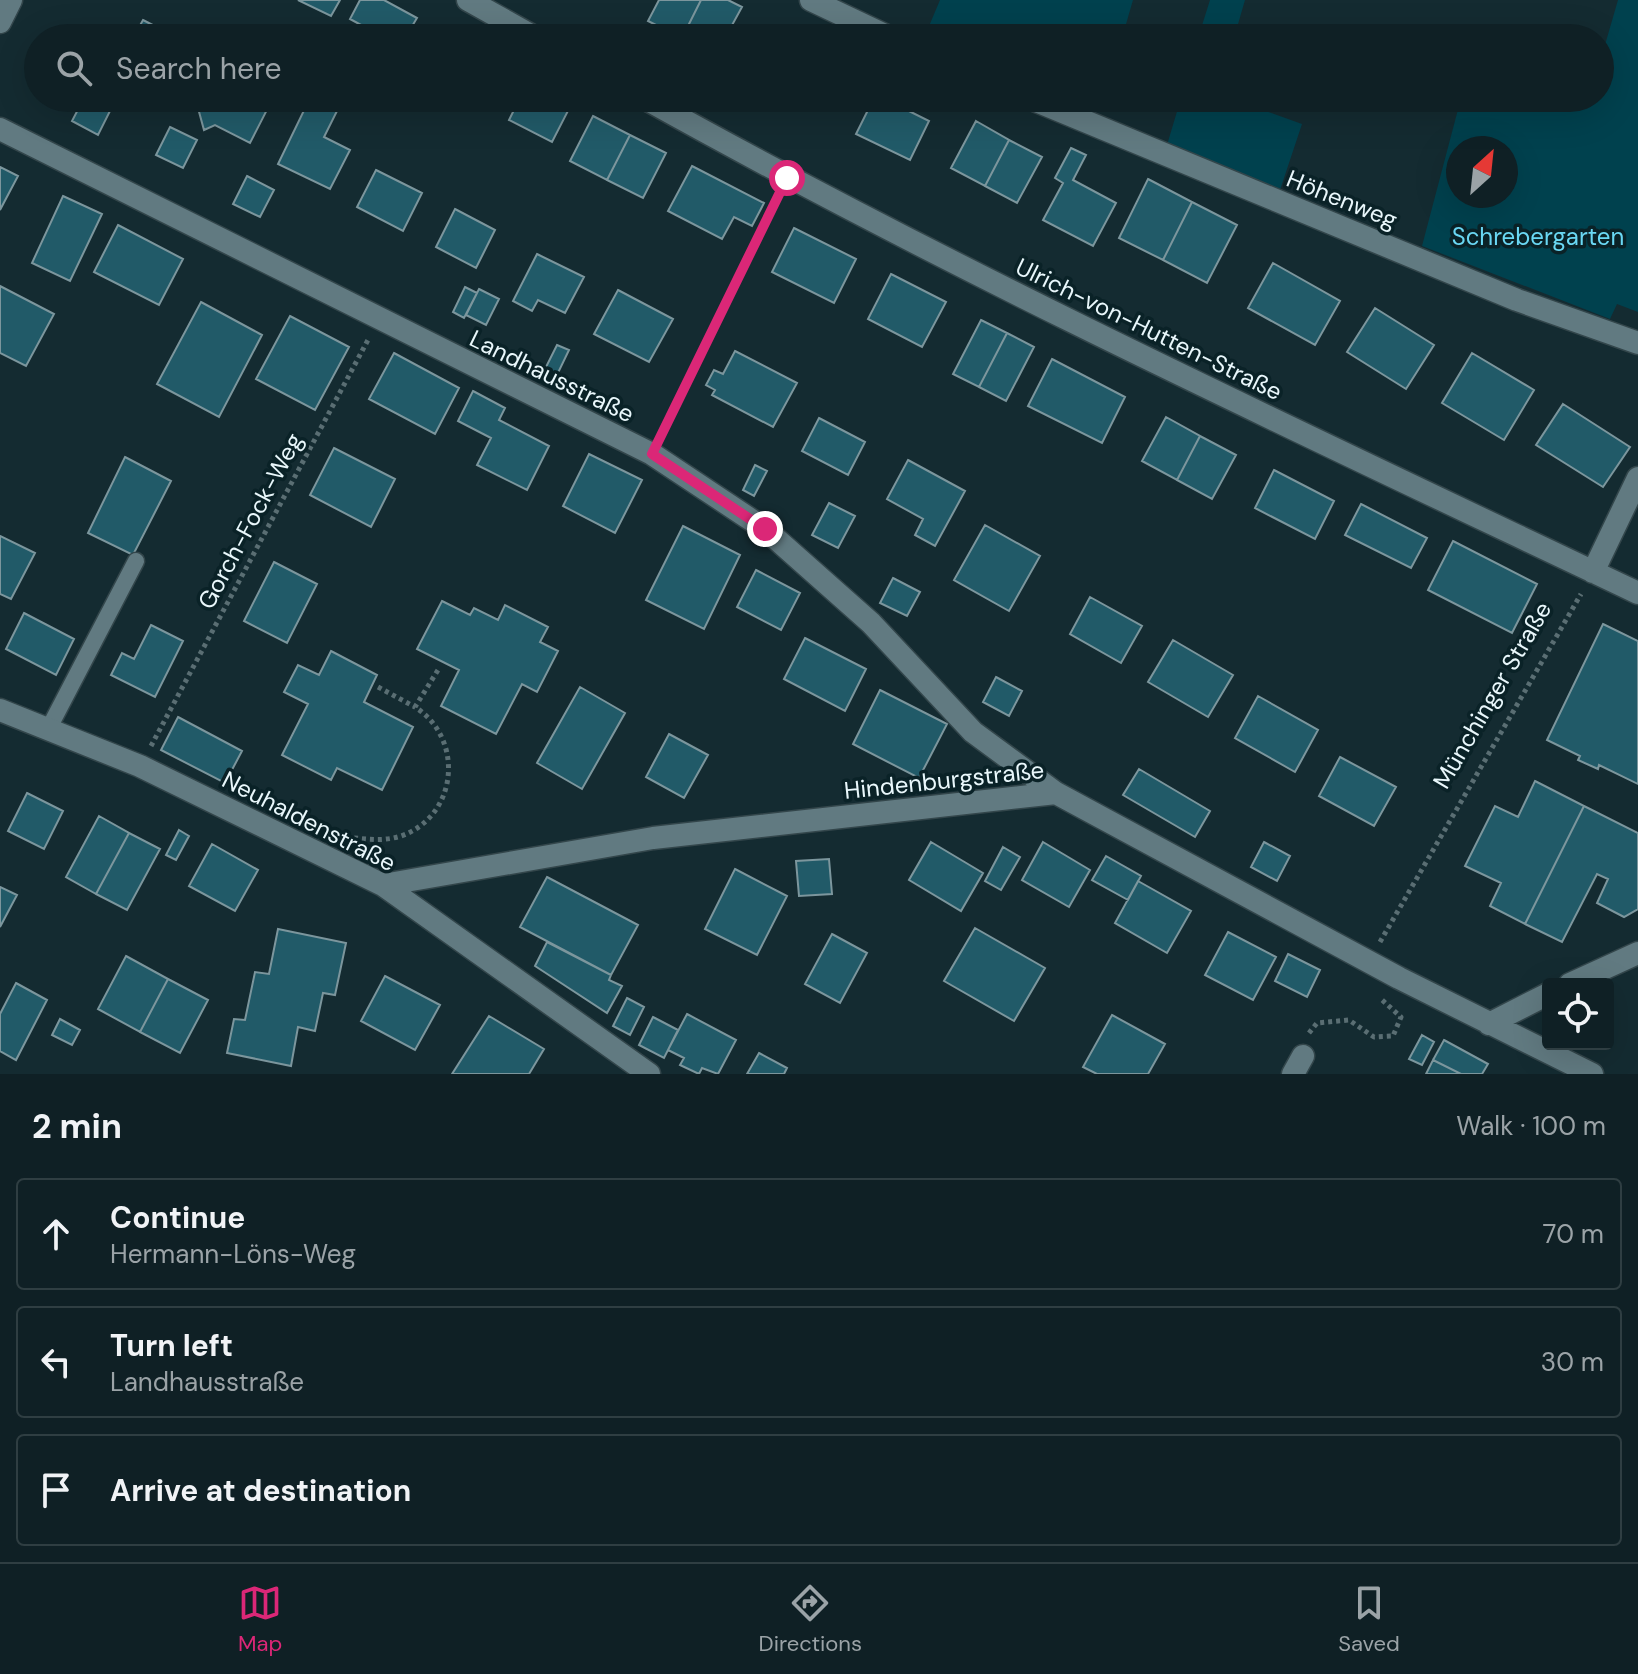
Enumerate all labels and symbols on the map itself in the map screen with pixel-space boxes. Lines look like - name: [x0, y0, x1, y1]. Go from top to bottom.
- north arrow: [1446, 136, 1518, 208]
- route start: [769, 160, 805, 196]
- street label: Höhenweg: [1282, 163, 1402, 235]
- park label: Schrebergarten: [1452, 221, 1624, 252]
- street label: Ulrich-von-Hutten-Straße: [1011, 251, 1287, 407]
- street label: Landhausstraße: [465, 323, 639, 429]
- street label: Gorch-Fock-Weg: [191, 428, 309, 614]
- route end: [747, 511, 783, 547]
- street label: Münchinger Straße: [1426, 596, 1558, 794]
- street label: Hindenburgstraße: [842, 754, 1046, 806]
- street label: Neuhaldenstraße: [217, 764, 401, 878]

